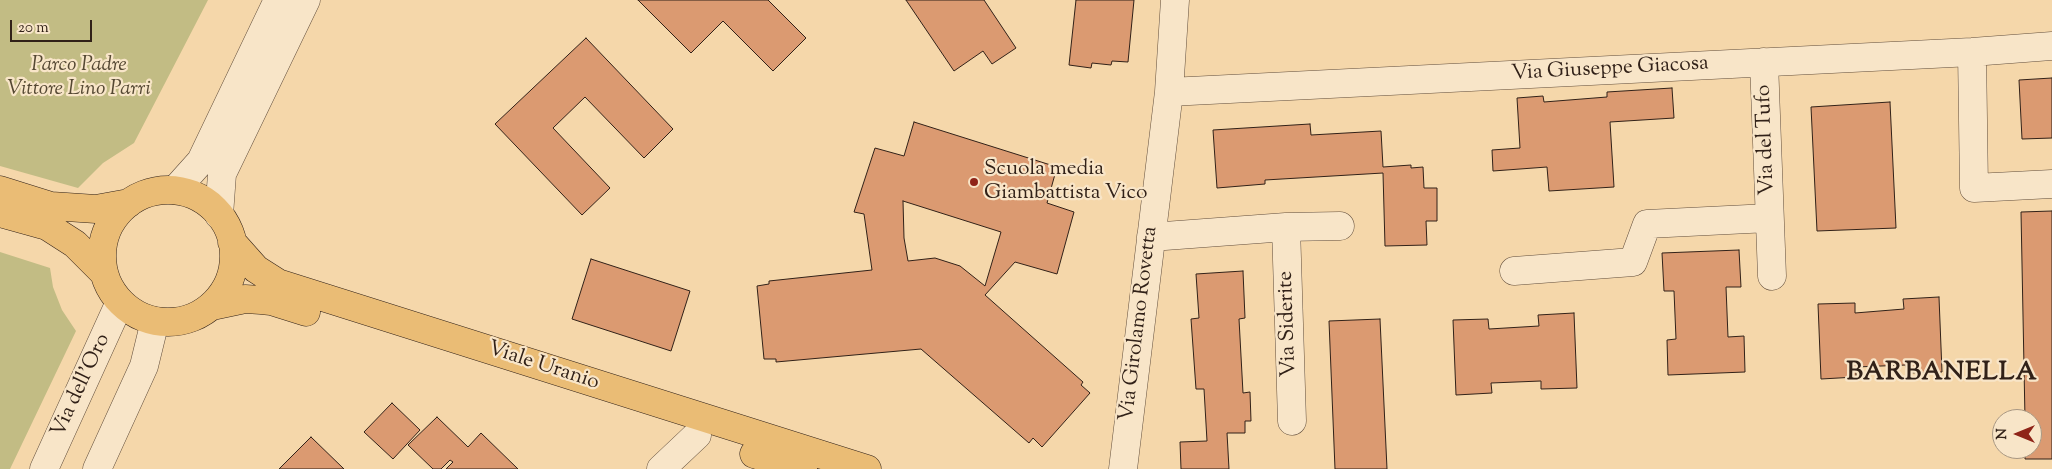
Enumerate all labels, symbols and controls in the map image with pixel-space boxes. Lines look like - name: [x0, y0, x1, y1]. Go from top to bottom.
- scale bar: [12, 10, 95, 42]
- text: 20 m: [18, 18, 49, 39]
- street label: Via Giuseppe Giacosa: [1511, 52, 1709, 88]
- park label: Parco Padre Vittore Lino Parri: [7, 53, 151, 103]
- street label: Via del Tufo: [1752, 84, 1782, 196]
- place label: Scuola media Giambattista Vico: [984, 157, 1147, 207]
- marker: Scuola media Giambattista Vico: [968, 176, 980, 188]
- street label: Via Girolamo Rovetta: [1116, 225, 1164, 423]
- street label: Via Siderite: [1275, 270, 1303, 378]
- street label: Via dell'Oro: [47, 330, 117, 442]
- street label: Viale Uranio: [484, 337, 602, 397]
- district label: BARBANELLA: [1845, 359, 2039, 391]
- north arrow: [1992, 409, 2042, 459]
- text: N: [1993, 428, 2013, 440]

